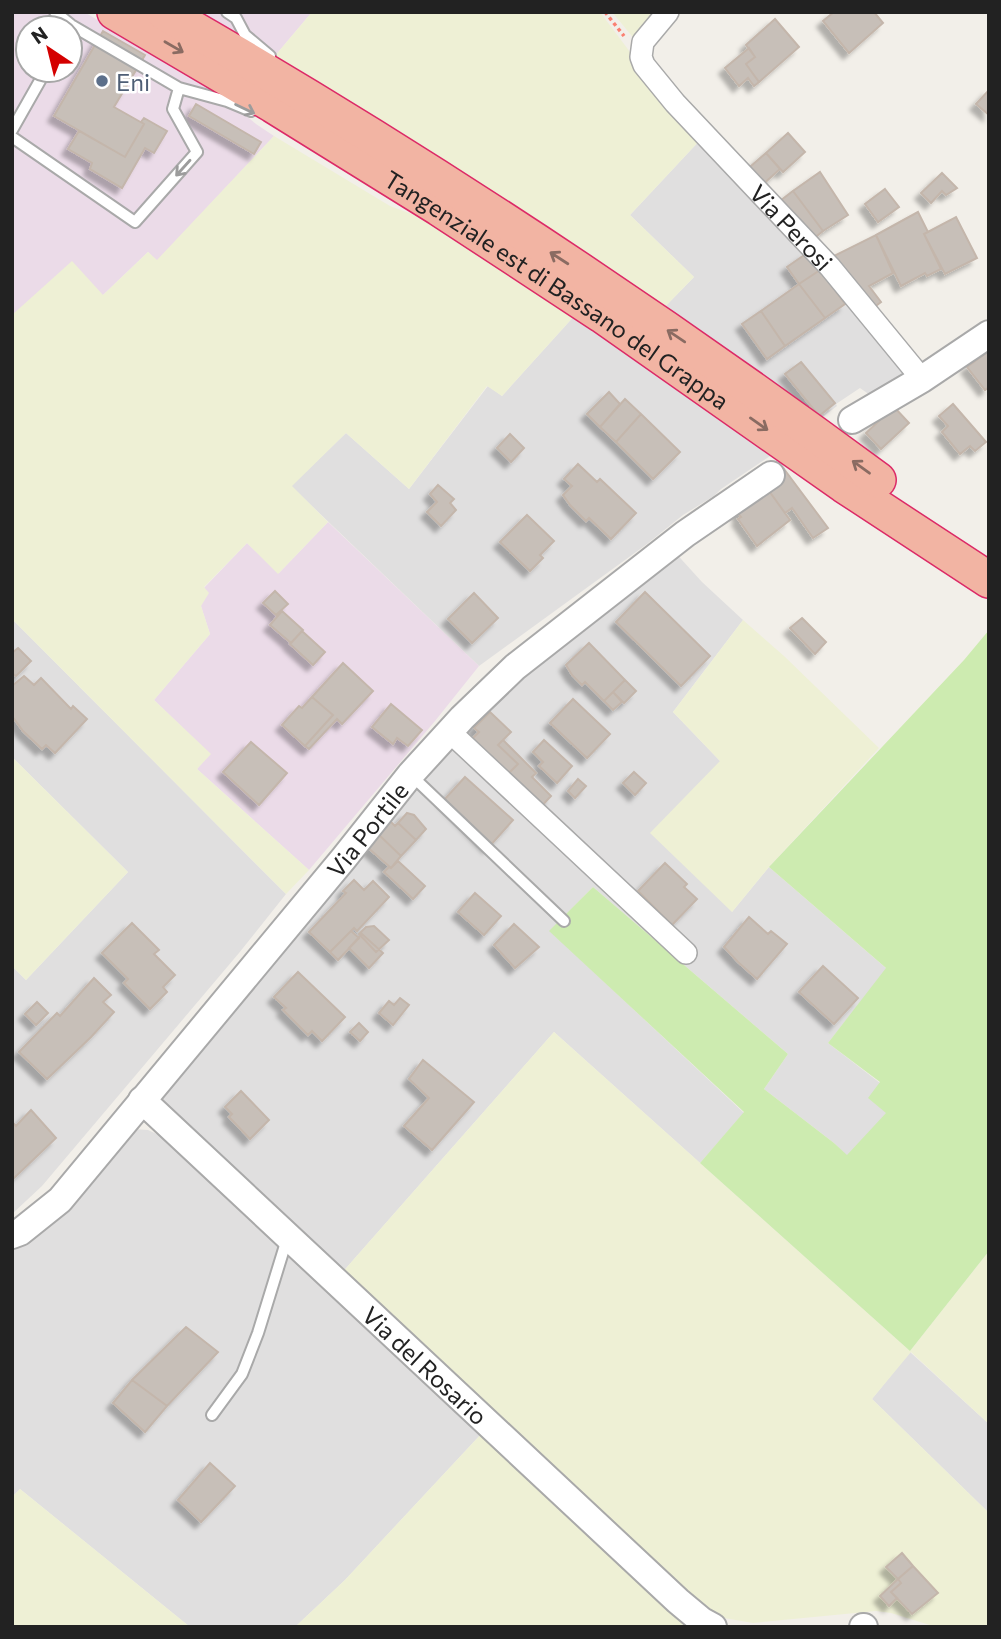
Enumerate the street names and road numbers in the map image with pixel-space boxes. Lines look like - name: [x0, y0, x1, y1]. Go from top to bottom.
- street label: Tangenziale est di Bassano del Grappa: [380, 164, 735, 415]
- street label: Via Perosi: [744, 178, 839, 276]
- street label: Via Portile: [320, 776, 413, 883]
- street label: Via del Rosario: [357, 1300, 494, 1430]

